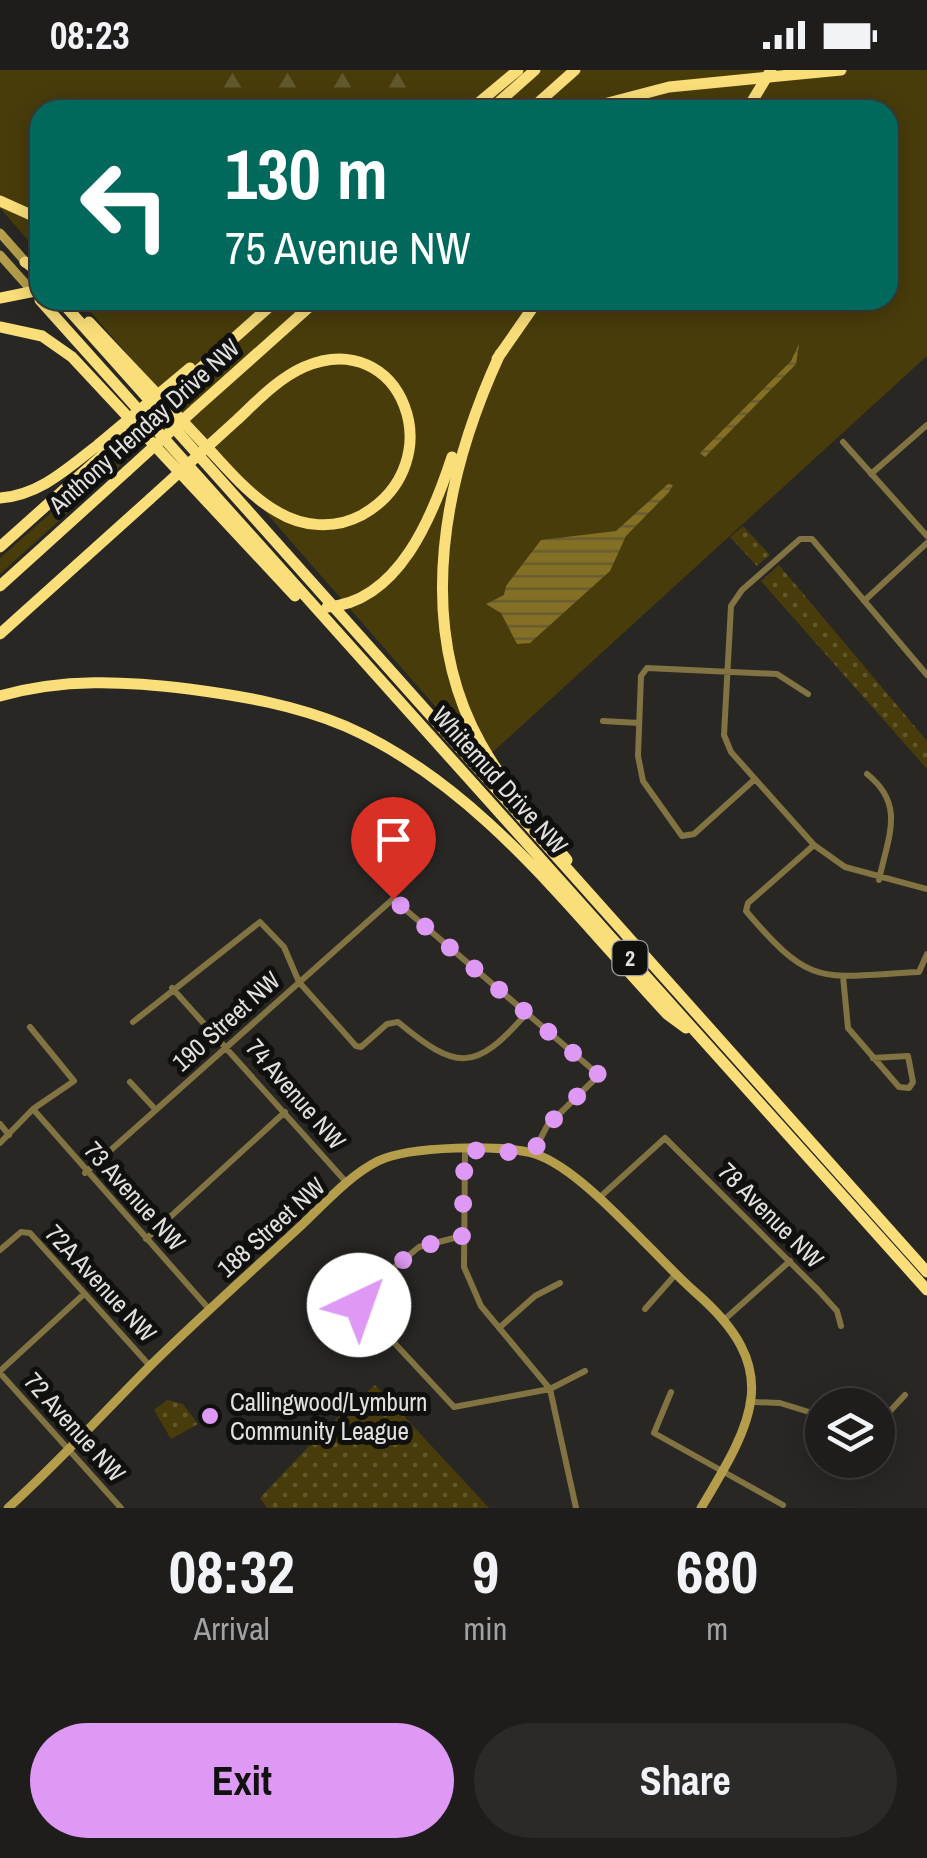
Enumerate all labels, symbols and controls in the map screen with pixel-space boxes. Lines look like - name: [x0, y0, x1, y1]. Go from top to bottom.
- text: 08:23: [50, 10, 130, 61]
- text: 130 m: [225, 127, 388, 221]
- icon: left: [60, 140, 190, 270]
- text: 75 Avenue NW: [225, 217, 471, 278]
- street label: Anthony Henday Drive NW: [40, 331, 247, 522]
- street label: Whitemud Drive NW: [424, 699, 576, 862]
- pin: [351, 797, 436, 900]
- icon: arrive: [366, 812, 421, 867]
- road number: 2: [612, 941, 648, 975]
- street label: 190 Street NW: [165, 963, 288, 1079]
- street label: 74 Avenue NW: [238, 1031, 354, 1157]
- street label: 73 Avenue NW: [77, 1134, 194, 1259]
- street label: 78 Avenue NW: [711, 1155, 832, 1276]
- street label: 188 Street NW: [210, 1169, 333, 1285]
- street label: 72A Avenue NW: [38, 1217, 165, 1350]
- position arrow: [307, 1253, 411, 1357]
- street label: 72 Avenue NW: [17, 1365, 134, 1490]
- place label: Callingwood/Lymburn Community League: [230, 1385, 428, 1448]
- map controls: [805, 1388, 895, 1478]
- button: layers: [805, 1388, 895, 1478]
- marker: Callingwood/Lymburn Community League: [199, 1405, 221, 1427]
- text: 08:32: [169, 1531, 295, 1612]
- text: 9: [472, 1531, 499, 1612]
- text: 680: [676, 1531, 758, 1612]
- text: Arrival: [194, 1607, 270, 1650]
- text: min: [463, 1607, 507, 1650]
- text: m: [706, 1607, 728, 1650]
- button: Exit: [30, 1723, 454, 1838]
- button: Share: [474, 1723, 897, 1838]

